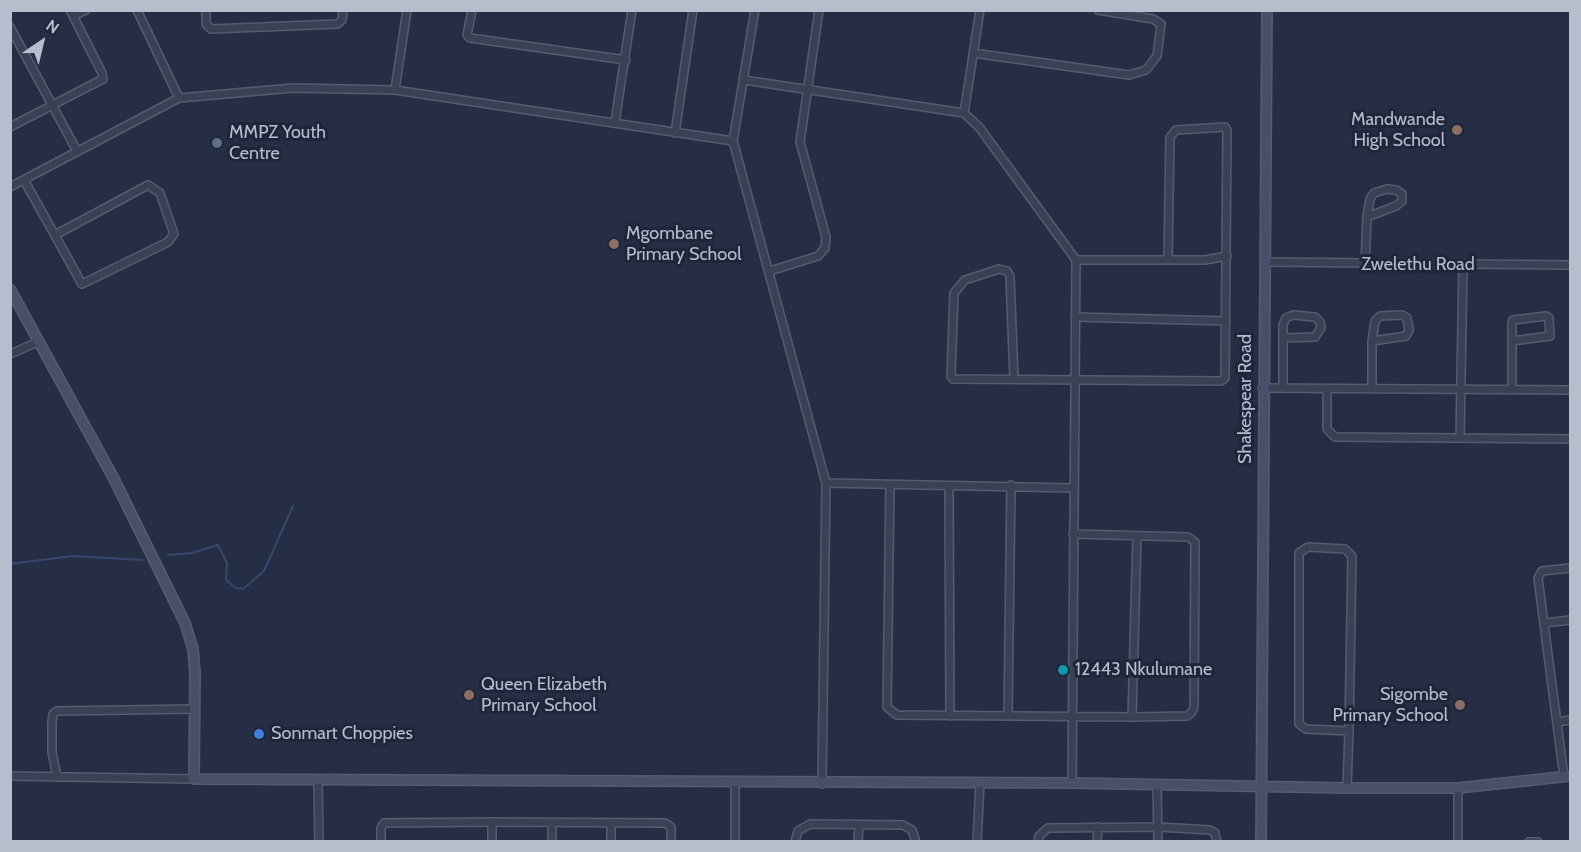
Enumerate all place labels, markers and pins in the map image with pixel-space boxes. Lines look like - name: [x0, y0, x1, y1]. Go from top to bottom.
- place label: Mandwande High School: [1351, 109, 1445, 152]
- place label: MMPZ Youth Centre: [229, 122, 326, 164]
- marker: Mandwande High School: [1450, 123, 1464, 137]
- marker: MMPZ Youth Centre: [210, 136, 224, 150]
- place label: Mgombane Primary School: [626, 223, 741, 266]
- marker: Mgombane Primary School: [607, 237, 621, 251]
- place label: 12443 Nkulumane: [1075, 659, 1212, 681]
- marker: 12443 Nkulumane: [1056, 663, 1070, 677]
- place label: Queen Elizabeth Primary School: [481, 674, 607, 716]
- place label: Sigombe Primary School: [1333, 684, 1448, 726]
- marker: Queen Elizabeth Primary School: [462, 688, 476, 702]
- marker: Sigombe Primary School: [1453, 698, 1467, 712]
- place label: Sonmart Choppies: [271, 723, 413, 745]
- marker: Sonmart Choppies: [252, 727, 266, 741]

